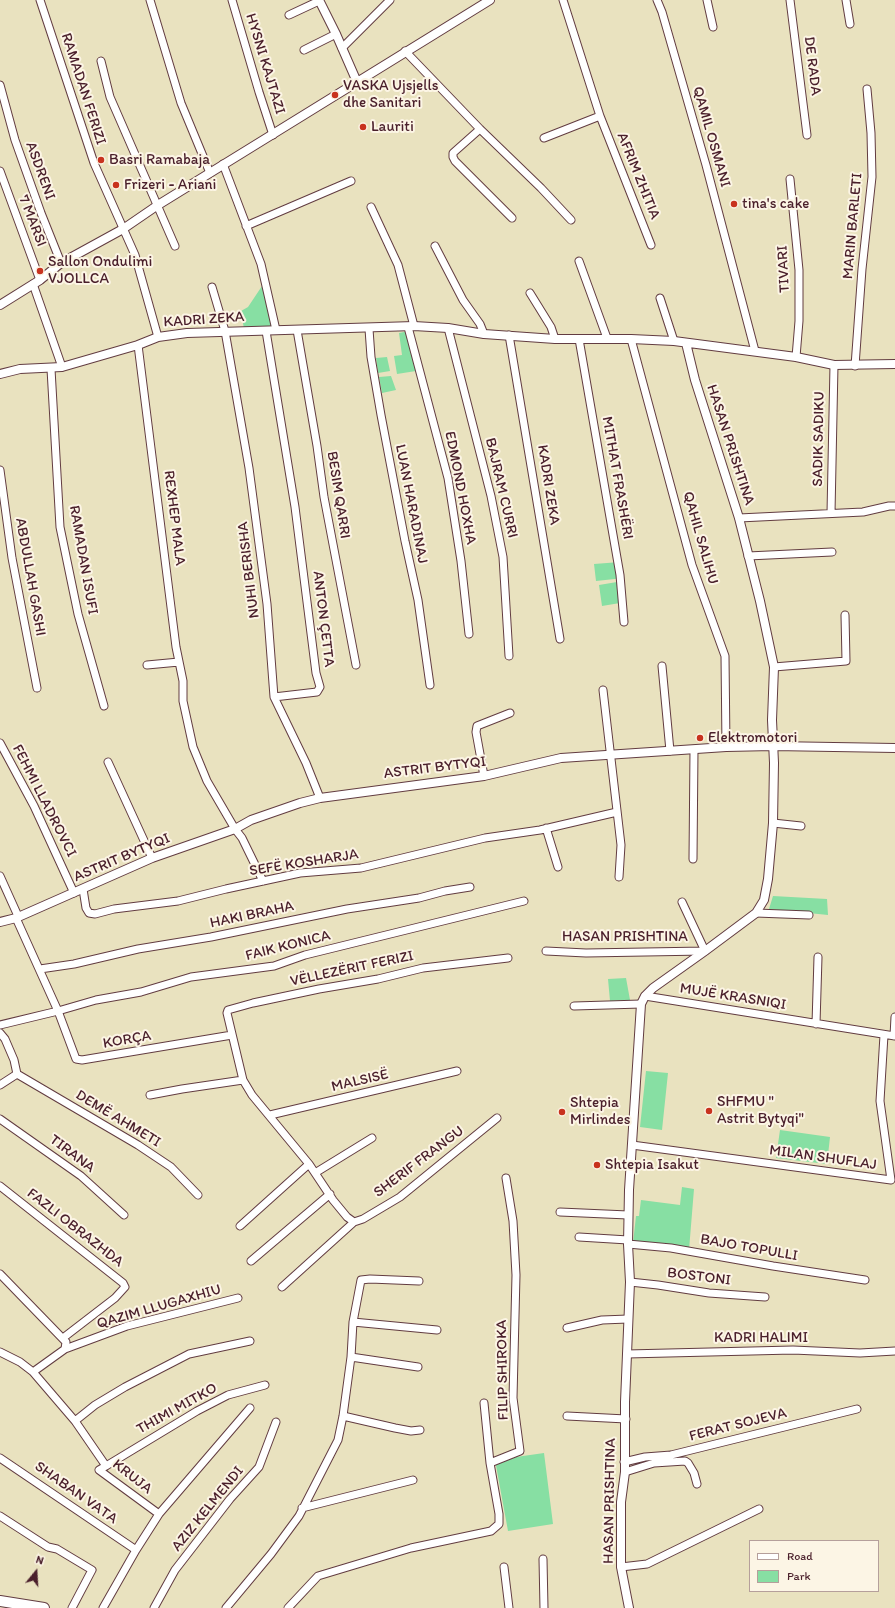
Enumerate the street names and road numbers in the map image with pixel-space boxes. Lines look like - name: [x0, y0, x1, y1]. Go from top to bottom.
- street label: HYSNI KAJTAZI: [241, 11, 289, 117]
- street label: RAMADAN FERIZI: [56, 31, 110, 147]
- street label: DE RADA: [799, 35, 825, 97]
- street label: QAMIL OSMANI: [688, 84, 734, 190]
- street label: AFRIM ZHITIA: [612, 130, 664, 222]
- street label: ASDRENI: [21, 139, 59, 203]
- street label: MARIN BARLETI: [839, 172, 867, 280]
- street label: 7 MARSI: [14, 193, 50, 249]
- street label: TIVARI: [774, 245, 794, 293]
- street label: KADRI ZEKA: [163, 308, 245, 332]
- street label: HASAN PRISHTINA: [702, 382, 758, 508]
- street label: SADIK SADIKU: [809, 391, 829, 487]
- street label: MITHAT FRASHËRI: [597, 415, 637, 541]
- street label: EDMOND HOXHA: [440, 430, 480, 546]
- street label: BAJRAM CURRI: [481, 436, 521, 540]
- street label: LUAN HARADINAJ: [391, 443, 431, 565]
- street label: KADRI ZEKA: [533, 444, 563, 526]
- street label: BESIM QARRI: [322, 450, 354, 540]
- street label: REXHEP MALA: [159, 469, 189, 567]
- street label: QAHIL SALIHU: [678, 490, 722, 586]
- street label: RAMADAN ISUFI: [65, 504, 101, 616]
- street label: ABDULLAH GASHI: [11, 516, 49, 638]
- street label: NUHI BERISHA: [234, 521, 264, 619]
- street label: ANTON ÇETTA: [308, 570, 338, 668]
- street label: FEHMI LLADROVCI: [8, 742, 80, 860]
- street label: ASTRIT BYTYQI: [383, 753, 487, 783]
- street label: ASTRIT BYTYQI: [71, 830, 173, 886]
- street label: SEFË KOSHARJA: [248, 845, 360, 881]
- street label: HAKI BRAHA: [208, 897, 296, 933]
- street label: FAIK KONICA: [244, 927, 332, 965]
- street label: HASAN PRISHTINA: [562, 928, 688, 946]
- street label: VËLLEZËRIT FERIZI: [289, 947, 415, 991]
- street label: MUJË KRASNIQI: [678, 980, 788, 1014]
- street label: KORÇA: [101, 1027, 153, 1053]
- street label: MALSISË: [330, 1066, 390, 1096]
- street label: DEMË AHMETI: [72, 1086, 164, 1152]
- street label: SHERIF FRANGU: [370, 1122, 468, 1202]
- street label: TIRANA: [46, 1131, 98, 1177]
- street label: MILAN SHUFLAJ: [768, 1142, 878, 1174]
- street label: FAZLI OBRAZHDA: [23, 1185, 127, 1271]
- street label: BAJO TOPULLI: [699, 1231, 799, 1265]
- street label: BOSTONI: [666, 1264, 732, 1290]
- street label: QAZIM LLUGAXHIU: [95, 1281, 223, 1333]
- street label: FILIP SHIROKA: [493, 1320, 513, 1420]
- street label: KADRI HALIMI: [714, 1329, 808, 1347]
- street label: THIMI MITKO: [133, 1379, 221, 1439]
- street label: FERAT SOJEVA: [687, 1404, 789, 1446]
- street label: HASAN PRISHTINA: [600, 1438, 620, 1564]
- street label: KRUJA: [108, 1456, 156, 1498]
- street label: SHABAN VATA: [31, 1458, 121, 1528]
- street label: AZIZ KELMENDI: [168, 1463, 248, 1555]

